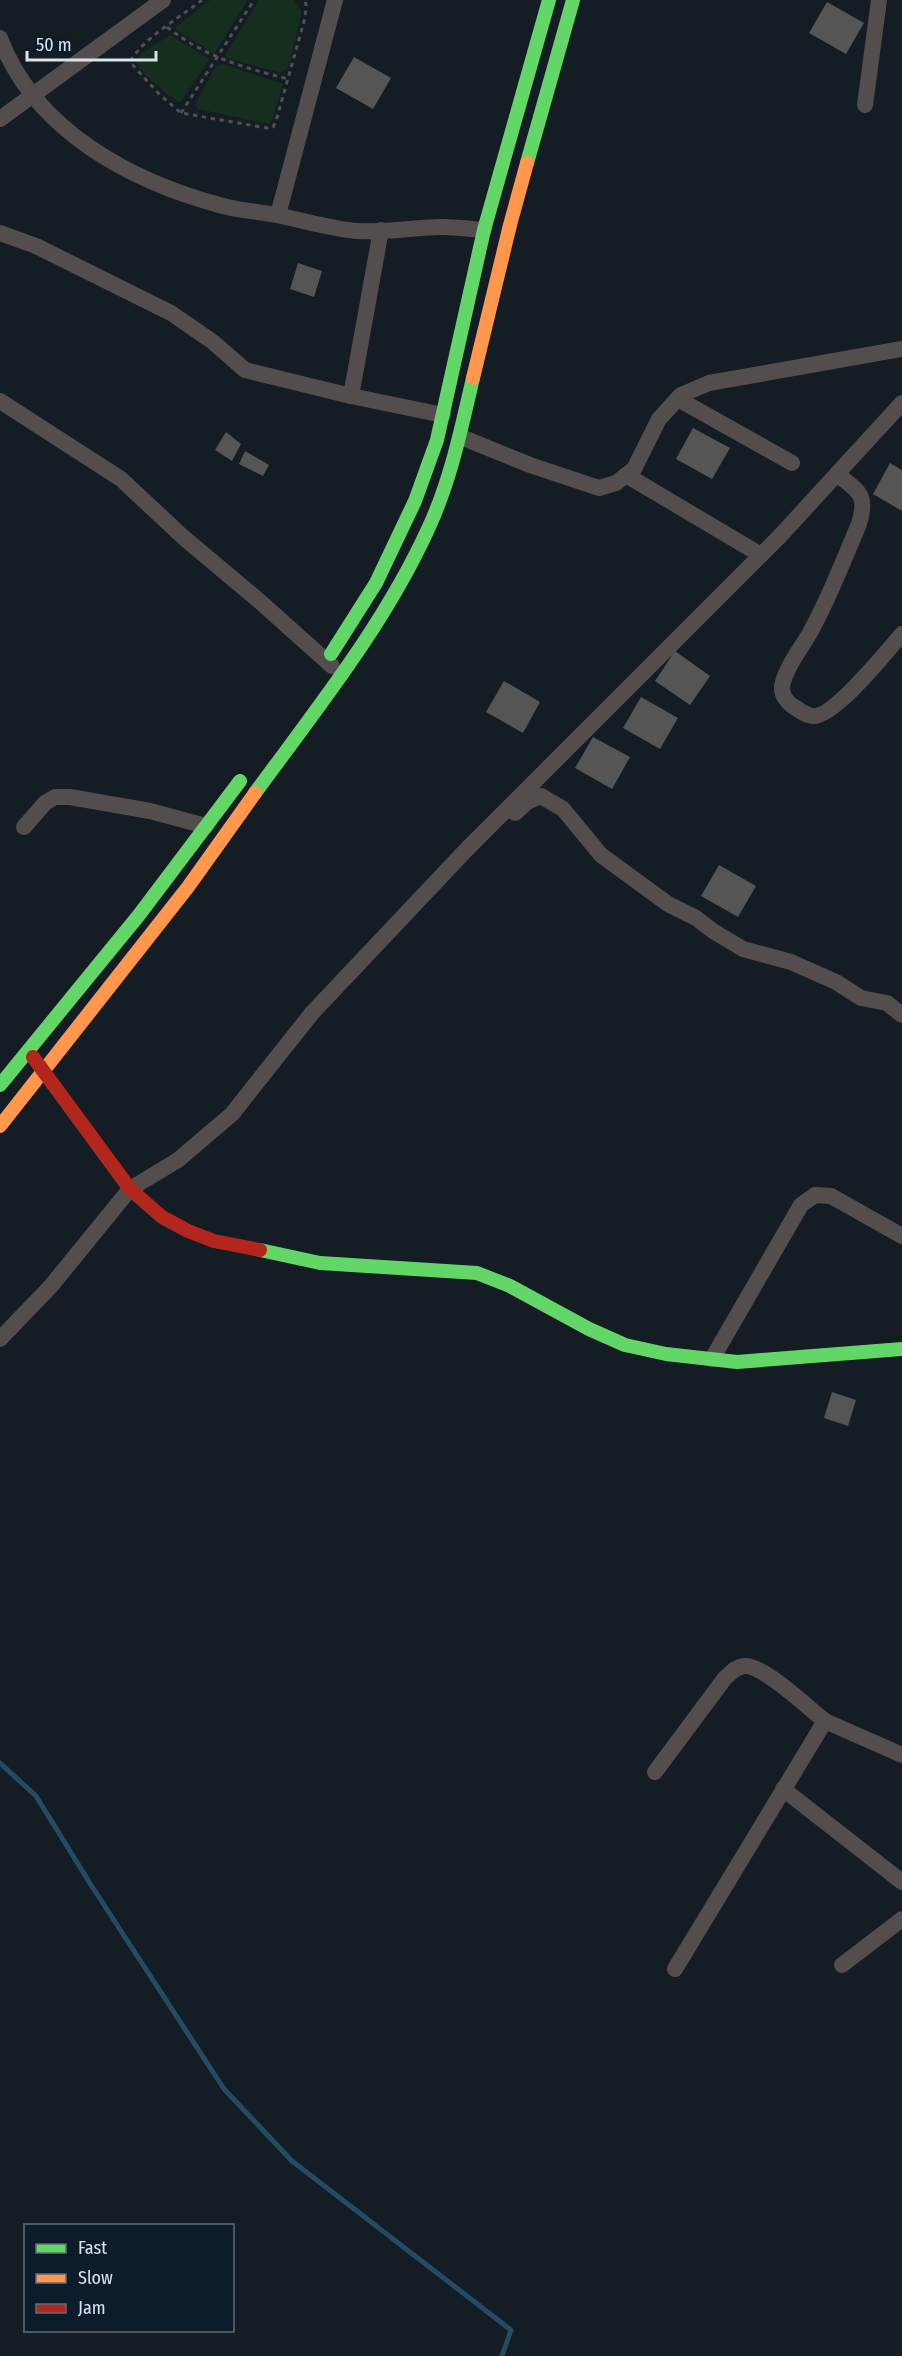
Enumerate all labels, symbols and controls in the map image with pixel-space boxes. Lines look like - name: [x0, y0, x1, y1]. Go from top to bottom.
- scale bar: [27, 24, 156, 62]
- text: 50 m: [36, 34, 72, 56]
- legend: [24, 2224, 234, 2332]
- text: Fast: [78, 2237, 107, 2259]
- text: Slow: [78, 2267, 113, 2289]
- text: Jam: [78, 2297, 106, 2319]

